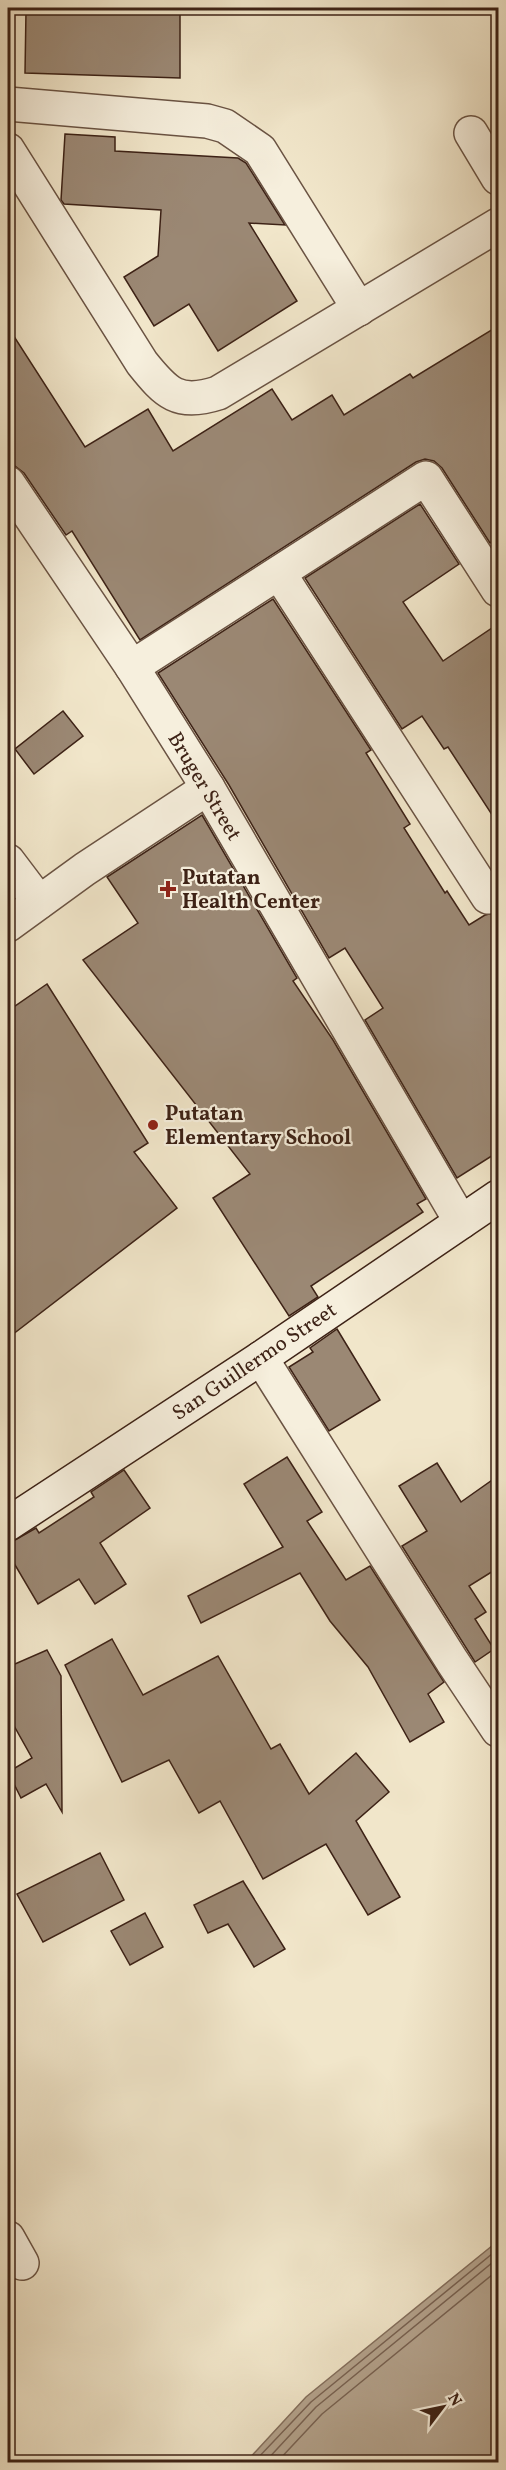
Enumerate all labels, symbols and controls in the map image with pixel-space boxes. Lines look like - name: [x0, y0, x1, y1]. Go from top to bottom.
- street label: Bruger Street: [160, 727, 248, 847]
- place label: Putatan Health Center: [182, 864, 320, 917]
- marker: Putatan Health Center: [159, 880, 177, 898]
- place label: Putatan Elementary School: [165, 1100, 351, 1153]
- marker: Putatan Elementary School: [146, 1118, 160, 1132]
- street label: San Guillermo Street: [167, 1296, 343, 1428]
- north arrow: [413, 2377, 473, 2437]
- text: N: [442, 2389, 467, 2411]

